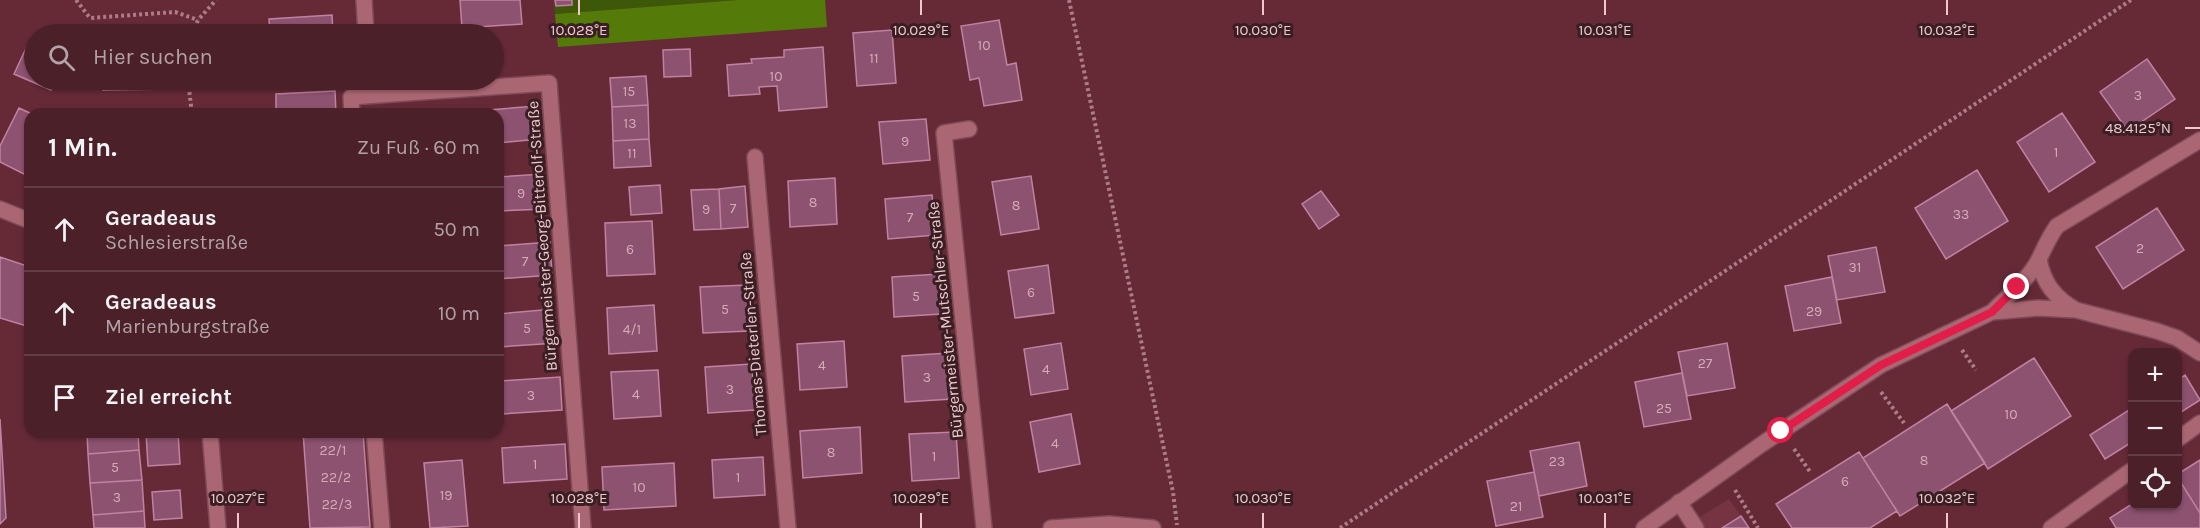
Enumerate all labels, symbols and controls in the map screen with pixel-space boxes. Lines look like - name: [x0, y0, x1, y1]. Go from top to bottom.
- text: 10.028°E: [551, 21, 607, 39]
- text: 10.029°E: [893, 21, 949, 39]
- text: 10.030°E: [1235, 21, 1291, 39]
- text: 10.031°E: [1579, 21, 1631, 39]
- text: 10.032°E: [1919, 21, 1975, 39]
- search box: [24, 24, 504, 90]
- house number: 10: [978, 37, 990, 54]
- icon: search: [45, 41, 78, 74]
- text: Hier suchen: [93, 44, 213, 70]
- house number: 11: [869, 50, 879, 67]
- house number: 10: [770, 68, 782, 85]
- house number: 15: [623, 83, 635, 100]
- house number: 3: [2134, 87, 2142, 104]
- street label: Bürgermeister-Georg-Bitterolf-Straße: [523, 100, 561, 372]
- house number: 13: [624, 115, 636, 132]
- text: 48.4125°N: [2105, 119, 2171, 137]
- text: 1 Min.: [48, 132, 117, 163]
- house number: 9: [901, 133, 909, 150]
- text: Zu Fuß · 60 m: [357, 136, 480, 159]
- house number: 1: [2054, 144, 2058, 161]
- house number: 11: [627, 145, 637, 162]
- house number: 9: [517, 185, 525, 202]
- house number: 8: [809, 194, 817, 211]
- house number: 8: [1012, 197, 1020, 214]
- house number: 7: [730, 200, 737, 217]
- house number: 9: [702, 201, 710, 218]
- street label: Bürgermeister-Mutschler-Straße: [923, 201, 967, 439]
- text: Geradeaus: [105, 205, 217, 231]
- house number: 33: [1953, 206, 1969, 223]
- house number: 7: [907, 209, 914, 226]
- icon: ahead: [48, 213, 81, 246]
- text: 50 m: [433, 218, 480, 241]
- text: Schlesierstraße: [105, 231, 248, 254]
- house number: 2: [2136, 240, 2144, 257]
- house number: 6: [626, 241, 634, 258]
- street label: Thomas-Dieterlen-Straße: [736, 252, 770, 436]
- house number: 7: [522, 253, 529, 270]
- house number: 31: [1849, 259, 1861, 276]
- route end: [2003, 273, 2029, 299]
- house number: 6: [1027, 284, 1035, 301]
- house number: 5: [912, 288, 920, 305]
- text: Geradeaus: [105, 289, 217, 315]
- icon: ahead: [48, 297, 81, 330]
- house number: 5: [721, 301, 729, 318]
- text: 10 m: [438, 302, 480, 325]
- house number: 29: [1806, 303, 1822, 320]
- text: Marienburgstraße: [105, 315, 269, 338]
- house number: 5: [523, 320, 531, 337]
- house number: 4/1: [623, 321, 641, 338]
- map controls: [2128, 348, 2182, 510]
- button: +: [2128, 348, 2182, 402]
- house number: 27: [1698, 355, 1713, 372]
- house number: 4: [818, 357, 826, 374]
- house number: 4: [1042, 361, 1050, 378]
- house number: 3: [923, 369, 931, 386]
- icon: arrive: [48, 381, 81, 414]
- house number: 3: [726, 381, 734, 398]
- text: Ziel erreicht: [105, 384, 232, 410]
- house number: 4: [632, 386, 640, 403]
- house number: 3: [527, 387, 535, 404]
- house number: 25: [1656, 400, 1672, 417]
- button: −: [2128, 402, 2182, 456]
- house number: 10: [2005, 406, 2017, 423]
- route start: [1767, 417, 1793, 443]
- house number: 4: [1051, 435, 1059, 452]
- house number: 22/1: [320, 442, 346, 459]
- house number: 8: [827, 444, 835, 461]
- house number: 1: [932, 448, 936, 465]
- house number: 8: [1920, 452, 1928, 469]
- house number: 23: [1549, 453, 1565, 470]
- house number: 1: [533, 456, 537, 473]
- button: locate: [2128, 456, 2182, 510]
- house number: 5: [111, 459, 119, 476]
- house number: 22/2: [321, 469, 351, 486]
- house number: 1: [736, 469, 740, 486]
- house number: 6: [1841, 473, 1849, 490]
- house number: 10: [633, 479, 645, 496]
- house number: 19: [440, 487, 452, 504]
- house number: 3: [113, 489, 121, 506]
- text: 10.027°E: [211, 489, 265, 507]
- text: 10.028°E: [551, 489, 607, 507]
- text: 10.029°E: [893, 489, 949, 507]
- text: 10.030°E: [1235, 489, 1291, 507]
- text: 10.031°E: [1579, 489, 1631, 507]
- text: 10.032°E: [1919, 489, 1975, 507]
- house number: 22/3: [322, 496, 352, 513]
- house number: 21: [1510, 498, 1522, 515]

